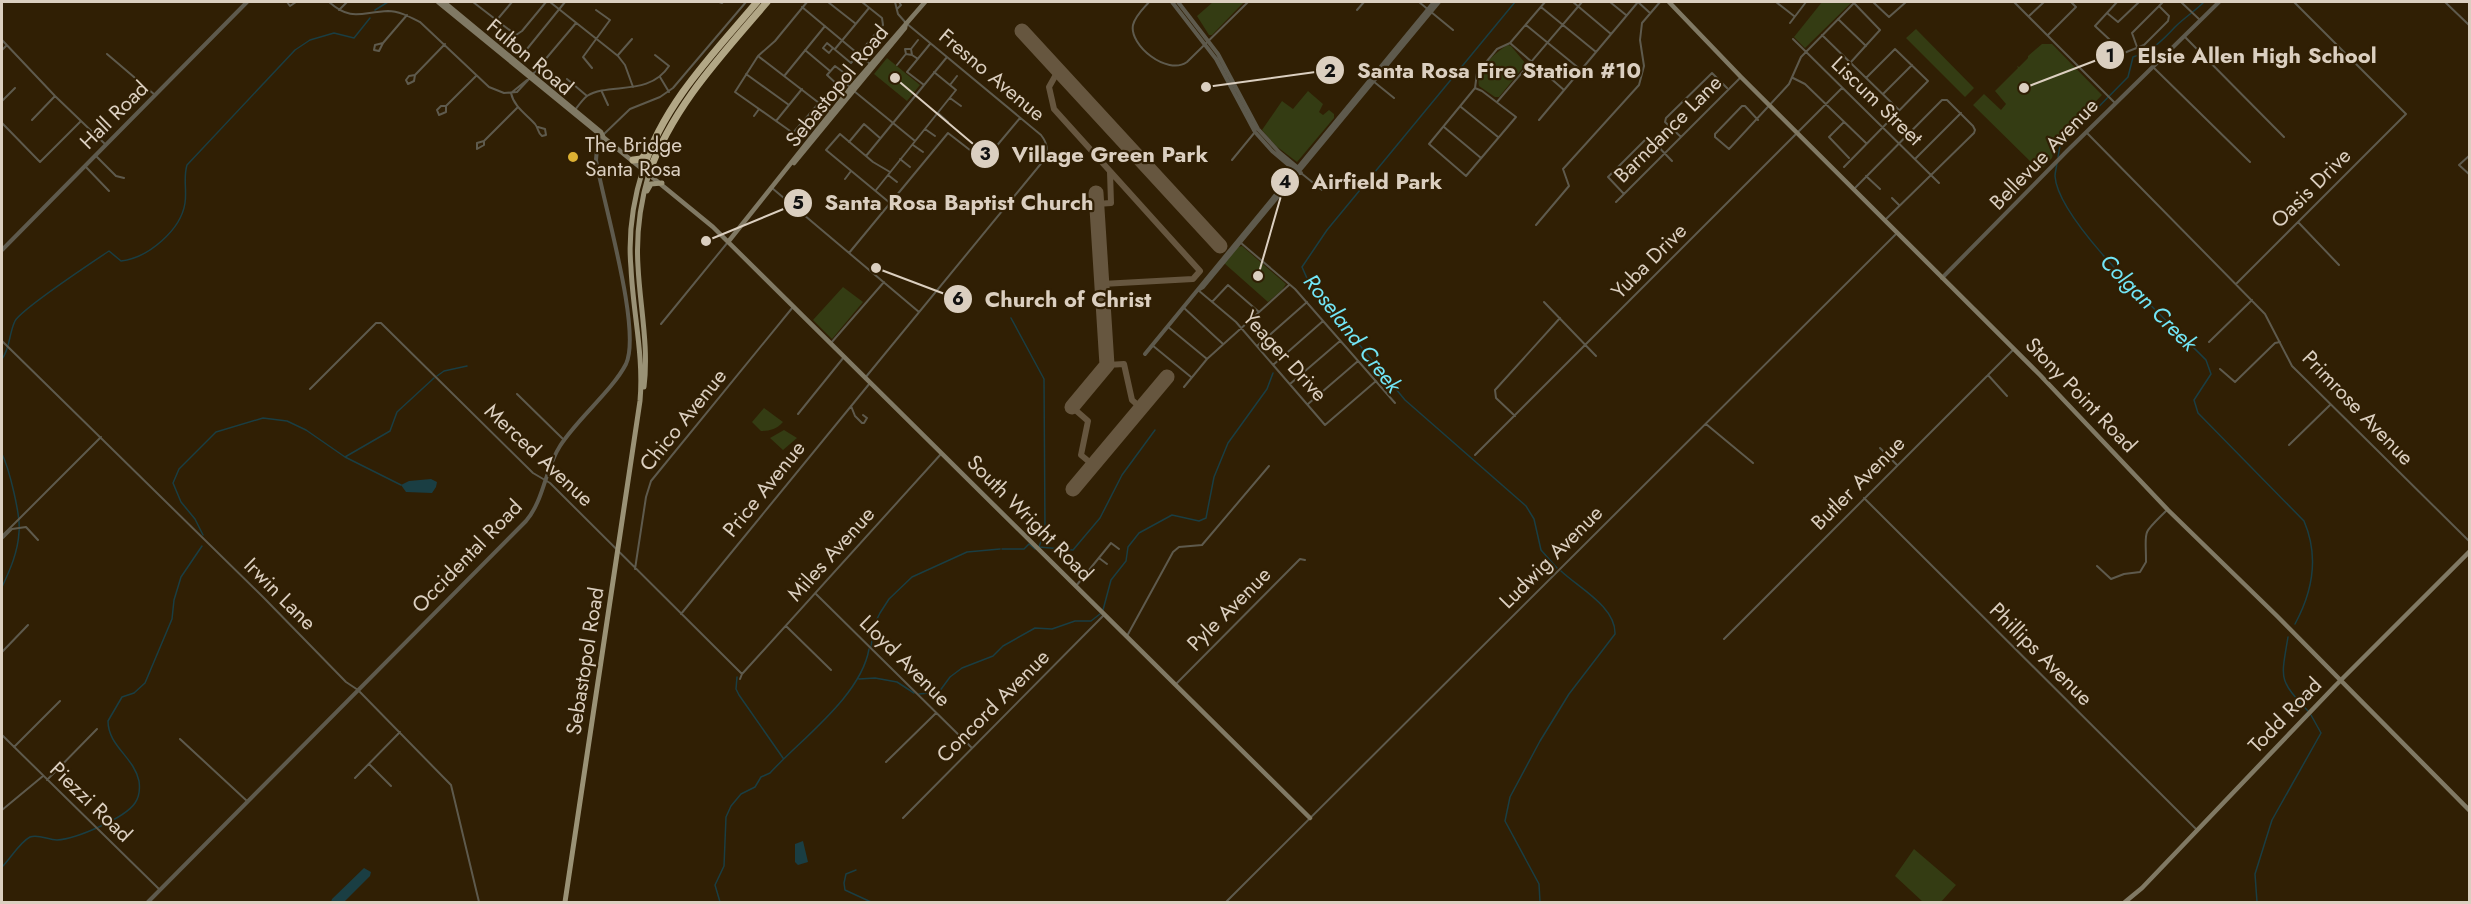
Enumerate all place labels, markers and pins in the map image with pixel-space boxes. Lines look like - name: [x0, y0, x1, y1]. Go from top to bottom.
- callout: Elsie Allen High School: [2095, 35, 2388, 75]
- callout: Santa Rosa Fire Station #10: [1315, 50, 1653, 90]
- place label: The Bridge Santa Rosa: [585, 130, 682, 184]
- callout: Village Green Park: [970, 134, 1220, 174]
- marker: The Bridge Santa Rosa: [566, 150, 580, 164]
- callout: Airfield Park: [1270, 162, 1454, 202]
- callout: Santa Rosa Baptist Church: [783, 183, 1106, 223]
- callout: Church of Christ: [943, 279, 1163, 319]

